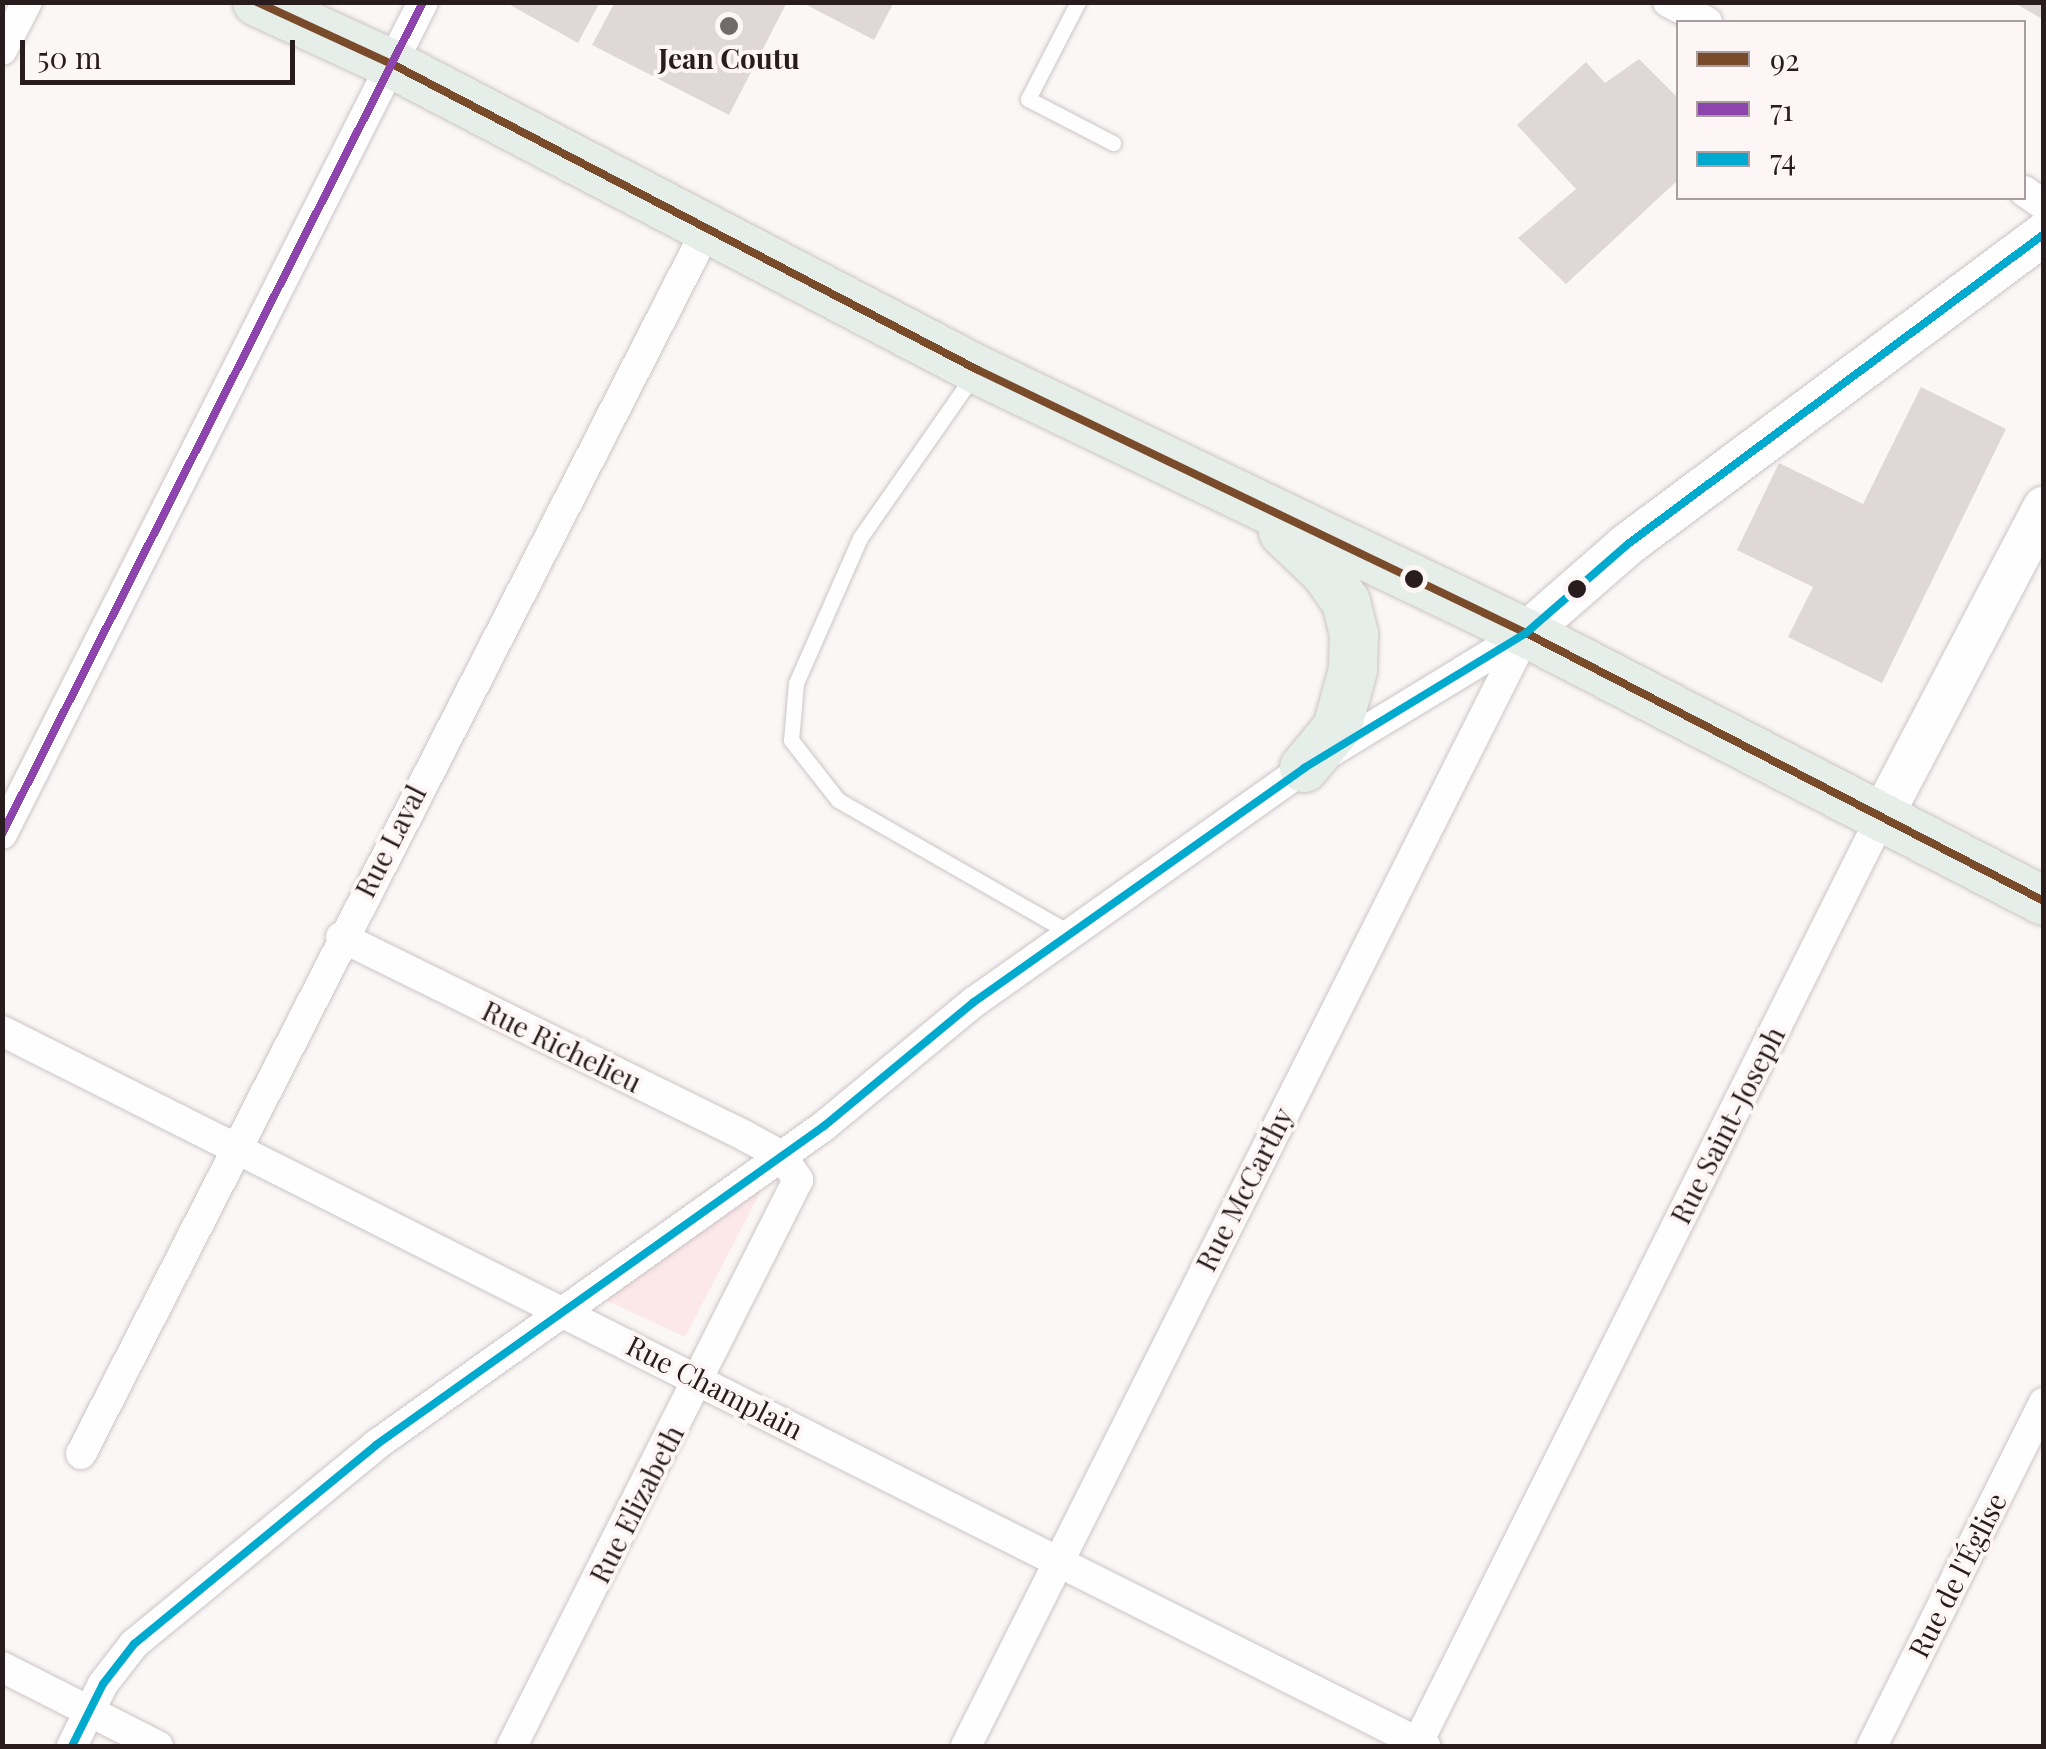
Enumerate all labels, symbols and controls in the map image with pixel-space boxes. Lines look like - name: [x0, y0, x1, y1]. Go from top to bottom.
- marker: Jean Coutu: [718, 15, 740, 37]
- scale bar: [25, 20, 300, 82]
- legend: [1676, 20, 2026, 200]
- text: 50 m: [37, 37, 102, 77]
- text: 92: [1770, 39, 1800, 79]
- place label: Jean Coutu: [658, 41, 800, 75]
- text: 71: [1770, 89, 1793, 129]
- text: 74: [1770, 139, 1796, 179]
- unlabelled marker: [1404, 569, 1424, 589]
- unlabelled marker: [1567, 579, 1587, 599]
- street label: Rue Laval: [347, 779, 433, 903]
- street label: Rue Richelieu: [477, 993, 647, 1099]
- street label: Rue Saint-Joseph: [1663, 1021, 1791, 1229]
- street label: Rue McCarthy: [1188, 1102, 1300, 1276]
- street label: Rue Champlain: [621, 1328, 809, 1446]
- street label: Rue Elizabeth: [582, 1420, 690, 1588]
- street label: Rue de l'Église: [1901, 1487, 2013, 1663]

